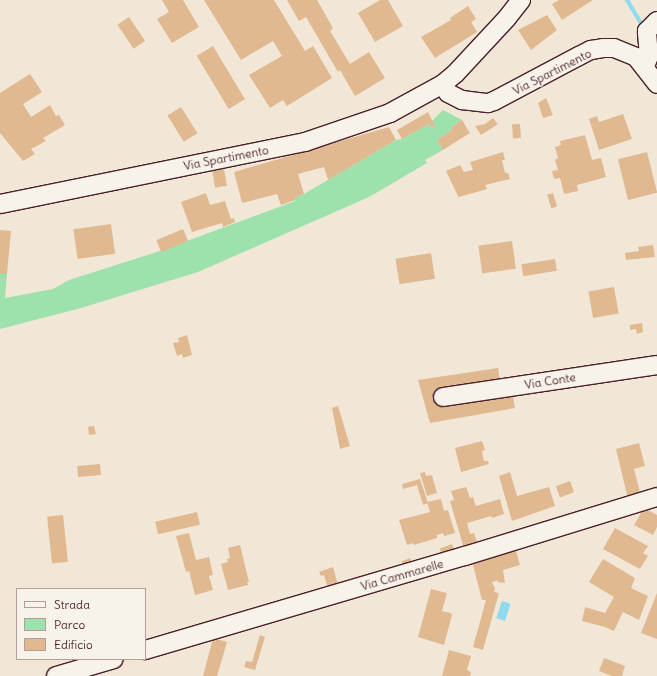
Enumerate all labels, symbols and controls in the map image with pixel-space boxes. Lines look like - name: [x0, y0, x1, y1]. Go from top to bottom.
- street label: Via Spartimento: [510, 46, 594, 98]
- street label: Via Spartimento: [182, 143, 270, 173]
- street label: Via Conte: [523, 370, 577, 392]
- street label: Via Cammarelle: [359, 556, 445, 594]
- legend: [16, 588, 146, 660]
- text: Strada: [54, 597, 90, 612]
- text: Parco: [54, 617, 85, 632]
- text: Edificio: [54, 637, 93, 652]

